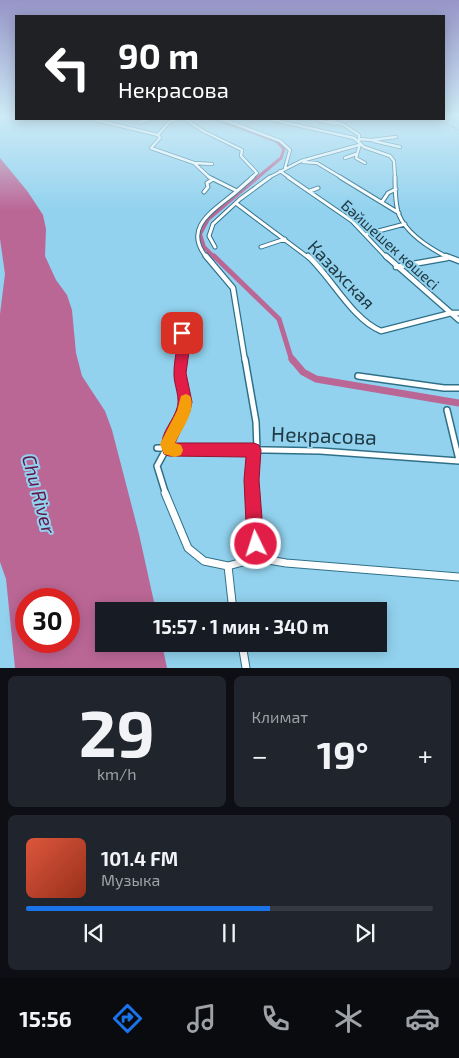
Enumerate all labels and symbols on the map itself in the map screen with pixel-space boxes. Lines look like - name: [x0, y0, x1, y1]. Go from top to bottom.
- street label: Бәйшешек көшесі: [338, 196, 443, 293]
- street label: Казахская: [304, 235, 380, 313]
- pin: [161, 312, 203, 354]
- street label: Некрасова: [271, 420, 377, 449]
- water label: Chu River: [18, 452, 61, 536]
- position arrow: [229, 517, 281, 569]
- speed limit sign: 30: [15, 588, 80, 653]

